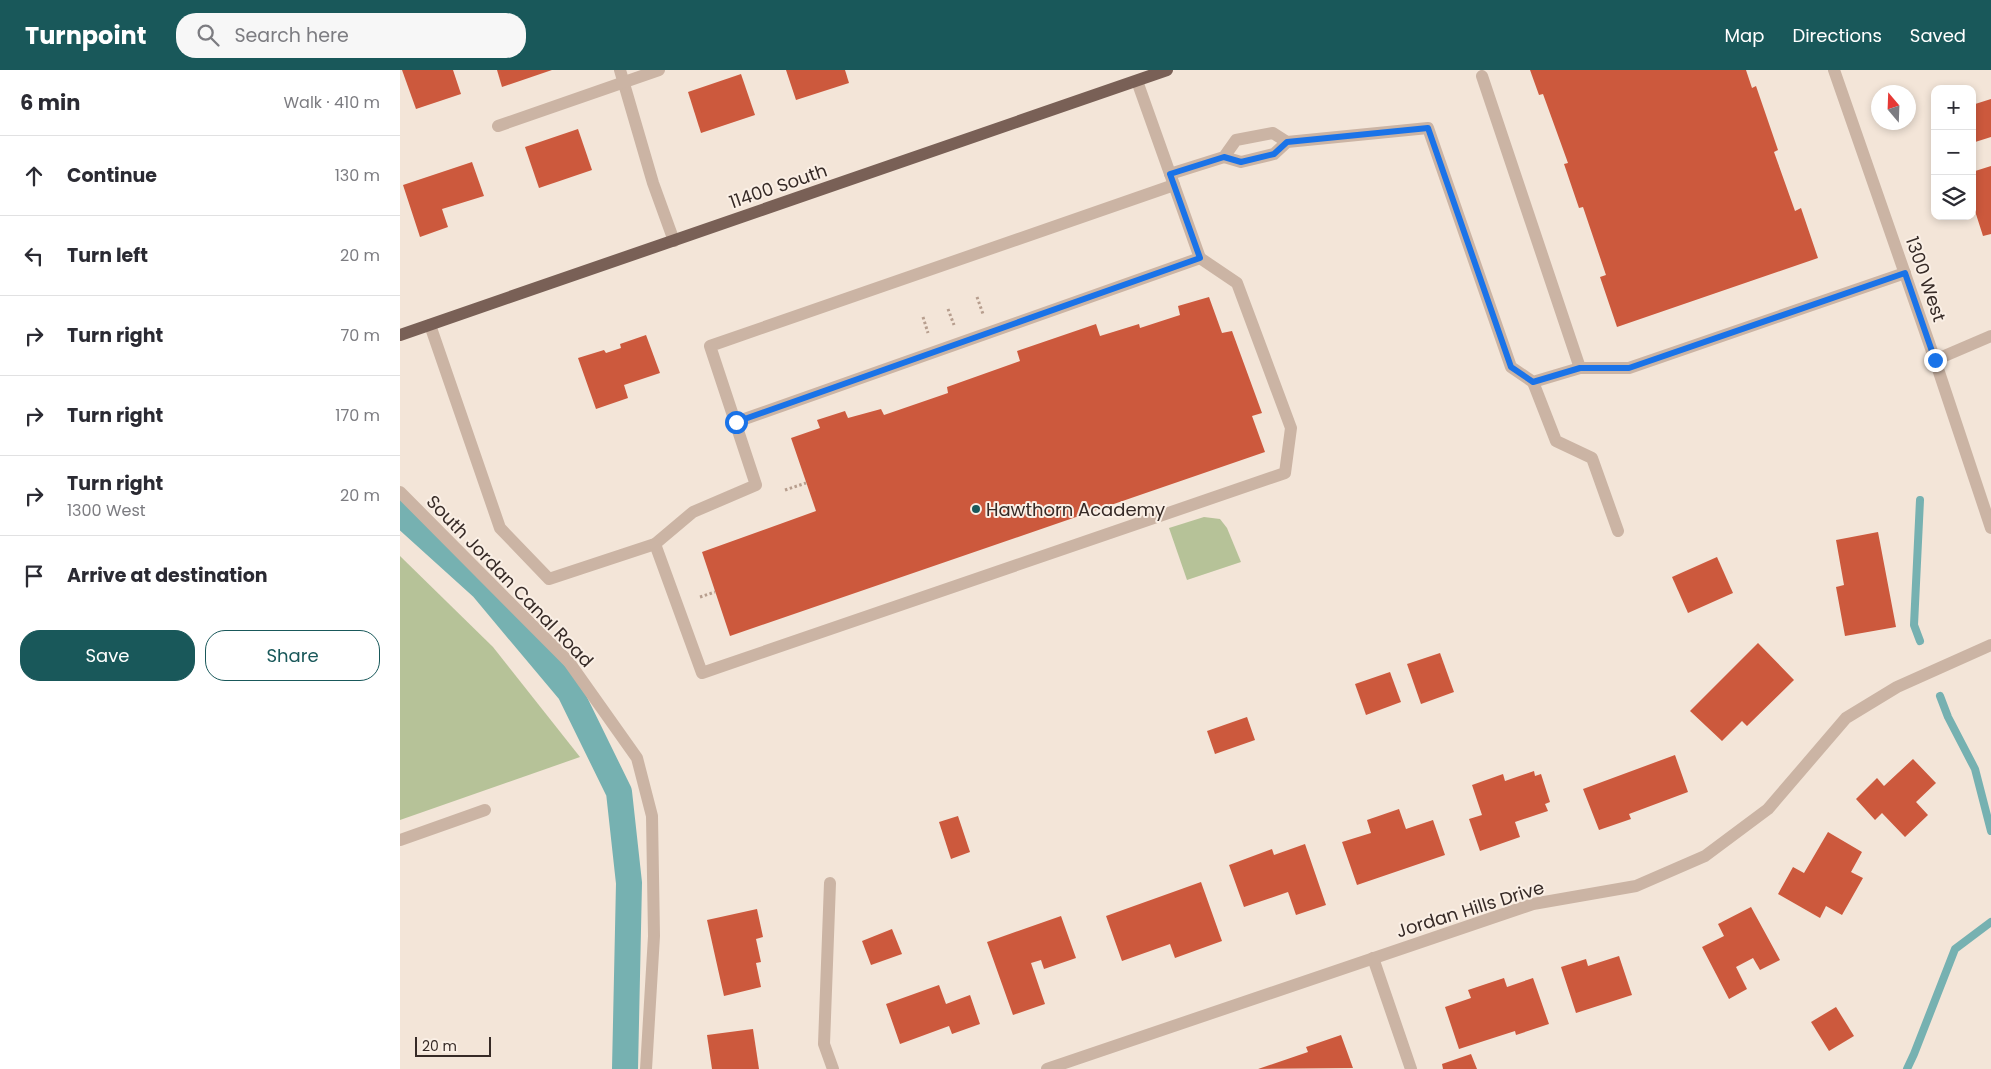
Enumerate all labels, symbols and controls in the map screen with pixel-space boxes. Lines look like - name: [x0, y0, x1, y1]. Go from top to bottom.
- search box: [176, 13, 526, 58]
- text: Turnpoint: [25, 19, 146, 52]
- icon: search: [194, 21, 222, 49]
- text: Search here: [234, 22, 349, 49]
- text: Map: [1725, 23, 1764, 48]
- text: Directions: [1792, 23, 1882, 48]
- text: Saved: [1910, 23, 1966, 48]
- north arrow: [1871, 85, 1916, 130]
- map controls: [1931, 85, 1976, 220]
- button: +: [1931, 85, 1976, 130]
- text: 6 min: [20, 88, 80, 117]
- text: Walk · 410 m: [283, 91, 380, 114]
- button: −: [1931, 130, 1976, 175]
- street label: 11400 South: [726, 158, 830, 214]
- icon: ahead: [20, 162, 48, 190]
- text: Continue: [67, 162, 157, 189]
- text: 130 m: [335, 164, 380, 187]
- button: layers: [1931, 175, 1976, 220]
- street label: 1300 West: [1900, 233, 1952, 325]
- icon: left: [20, 242, 48, 270]
- text: Turn left: [67, 242, 148, 269]
- text: 20 m: [340, 244, 380, 267]
- icon: right: [20, 322, 48, 350]
- text: Turn right: [67, 322, 163, 349]
- text: 70 m: [340, 324, 380, 347]
- route end: [1924, 349, 1947, 372]
- icon: right: [20, 402, 48, 430]
- text: Turn right: [67, 402, 163, 429]
- text: 170 m: [335, 404, 380, 427]
- route start: [725, 411, 748, 434]
- text: Turn right: [67, 470, 163, 497]
- icon: right: [20, 482, 48, 510]
- text: 20 m: [340, 484, 380, 507]
- street label: South Jordan Canal Road: [421, 489, 599, 673]
- place label: Hawthorn Academy: [986, 497, 1165, 522]
- text: 1300 West: [67, 499, 146, 522]
- marker: Hawthorn Academy: [970, 503, 982, 515]
- icon: arrive: [20, 562, 48, 590]
- text: Arrive at destination: [67, 562, 268, 589]
- button: Save: [20, 630, 195, 681]
- button: Share: [205, 630, 380, 681]
- street label: Jordan Hills Drive: [1393, 875, 1547, 943]
- scale bar: [415, 1034, 491, 1057]
- text: 20 m: [422, 1036, 457, 1056]

